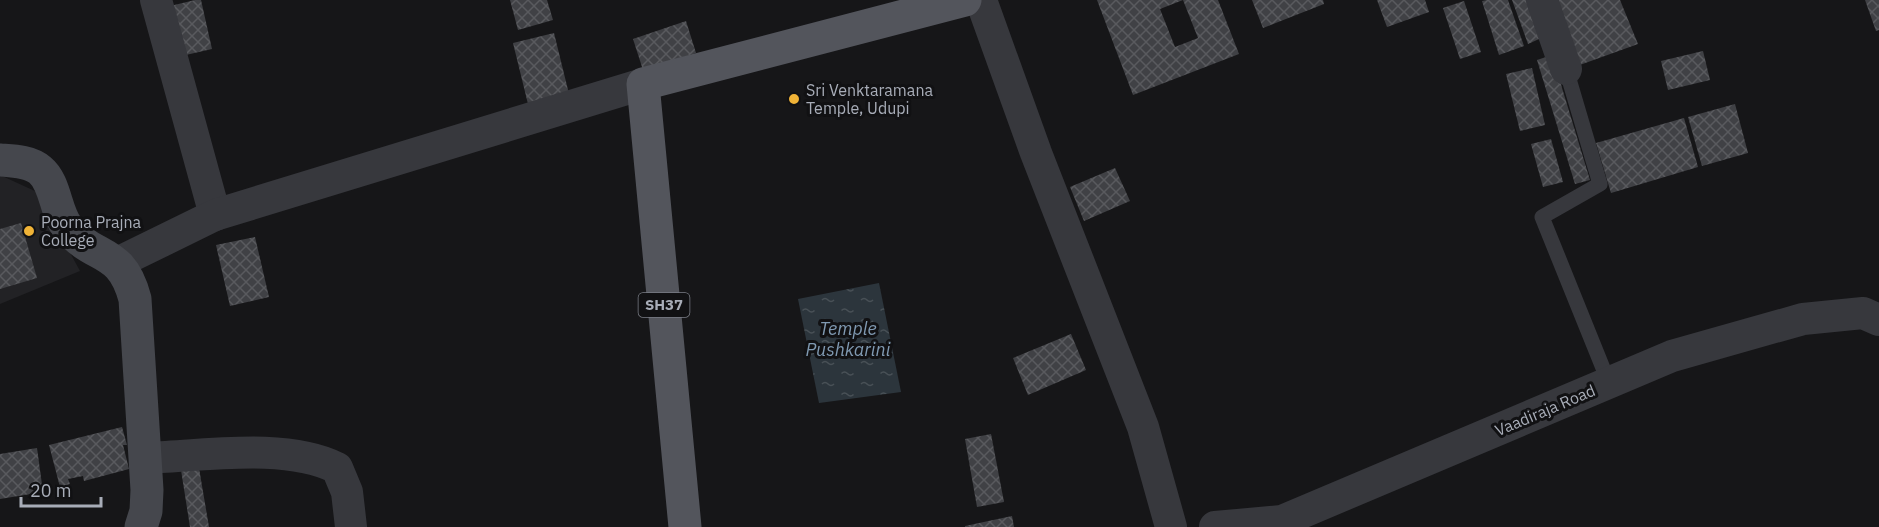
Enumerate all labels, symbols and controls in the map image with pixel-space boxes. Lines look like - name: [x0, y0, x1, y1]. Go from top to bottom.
- place label: Sri Venktaramana Temple, Udupi: [806, 80, 933, 118]
- marker: Sri Venktaramana Temple, Udupi: [787, 92, 801, 106]
- place label: Poorna Prajna College: [41, 212, 142, 250]
- marker: Poorna Prajna College: [22, 224, 36, 238]
- road number: SH37: [638, 293, 690, 317]
- water label: Temple Pushkarini: [805, 317, 891, 361]
- street label: Vaadiraja Road: [1492, 380, 1598, 440]
- scale bar: [21, 470, 100, 508]
- text: 20 m: [30, 479, 72, 502]

